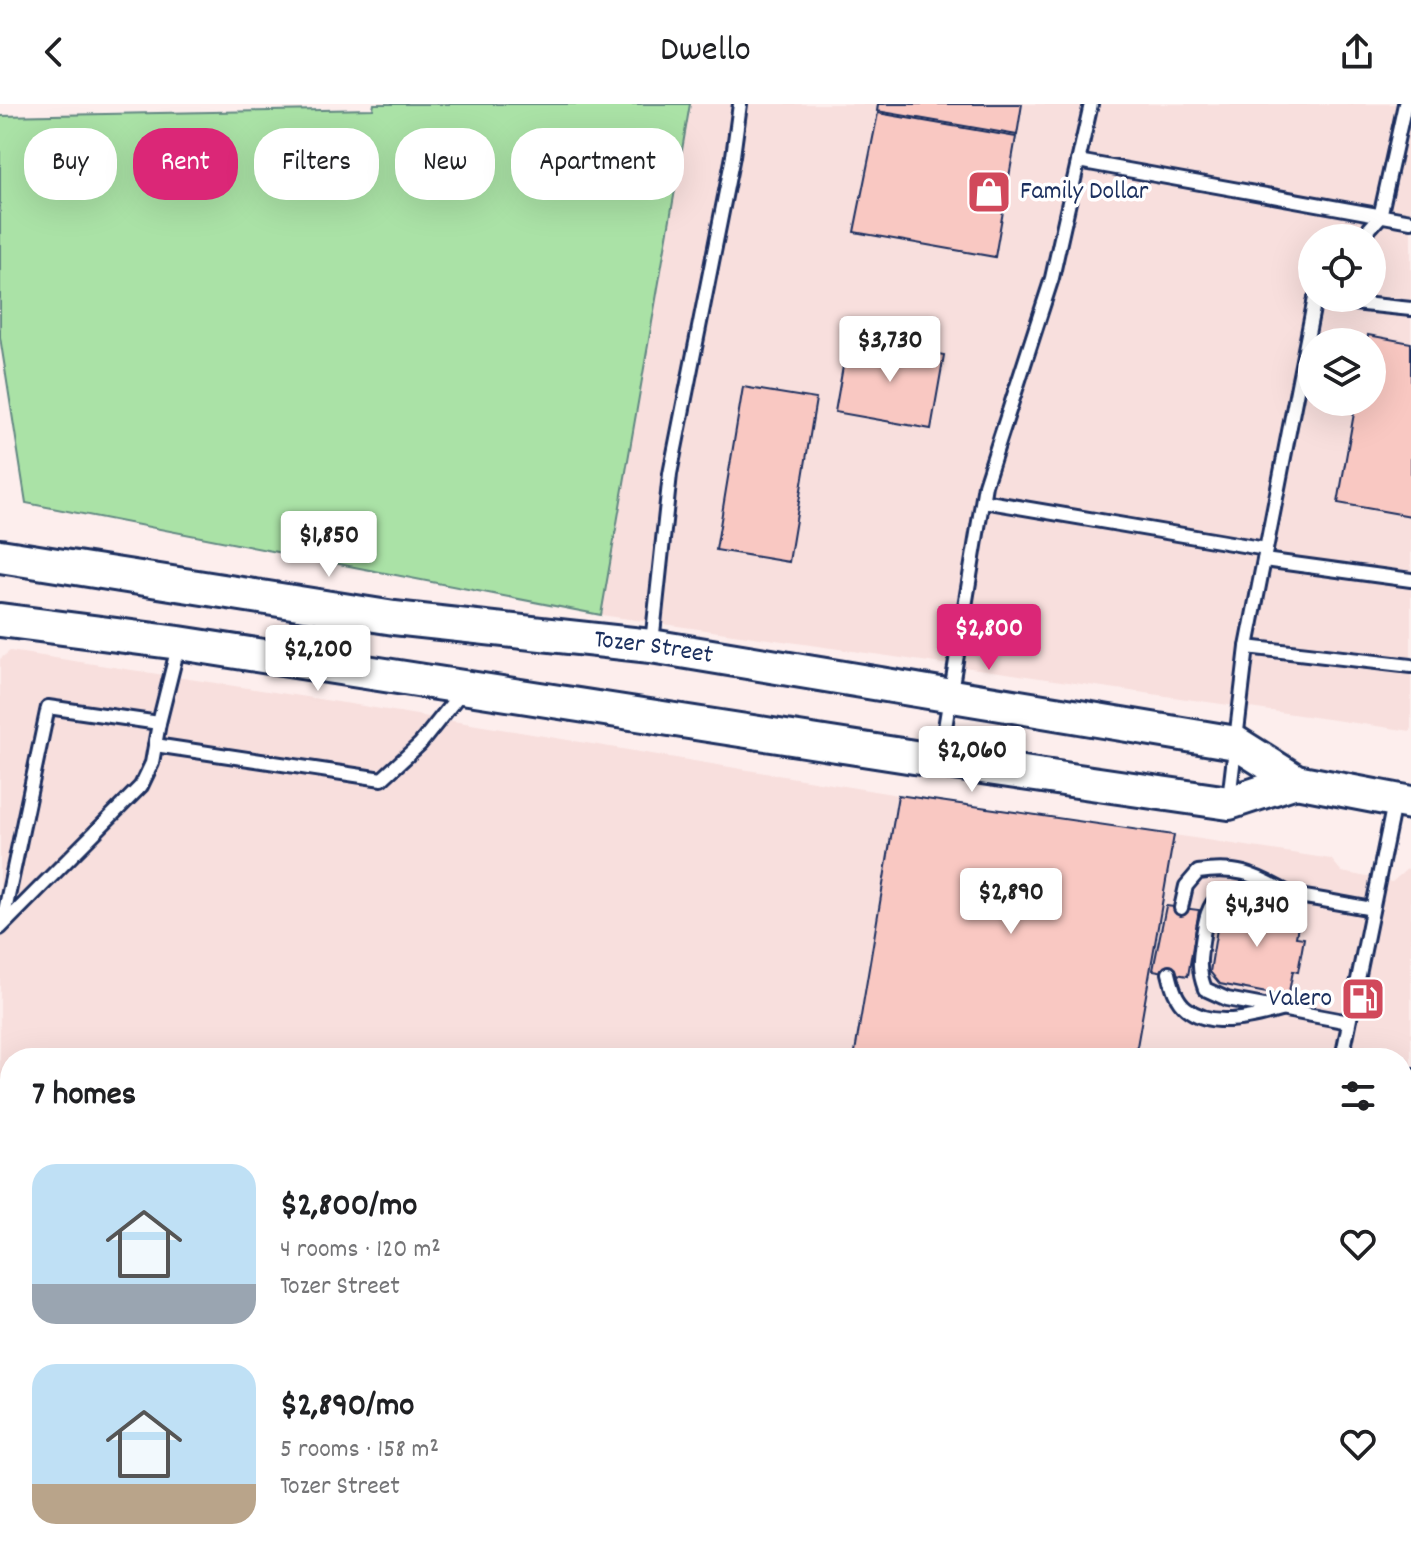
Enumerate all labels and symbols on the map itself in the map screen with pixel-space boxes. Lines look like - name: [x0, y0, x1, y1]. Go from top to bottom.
- shop icon: Family Dollar: [965, 168, 1013, 216]
- place label: Family Dollar: [1020, 174, 1149, 211]
- pin: $3,730: [825, 316, 955, 384]
- pin: $1,850: [264, 511, 394, 579]
- pin: $2,800: [924, 604, 1054, 672]
- street label: Tozer Street: [592, 621, 716, 675]
- pin: $2,200: [253, 625, 383, 693]
- pin: $2,060: [907, 726, 1037, 794]
- pin: $2,890: [946, 868, 1076, 936]
- pin: $4,340: [1192, 881, 1322, 949]
- fuel station icon: Valero: [1339, 975, 1387, 1023]
- place label: Valero: [1268, 981, 1332, 1018]

